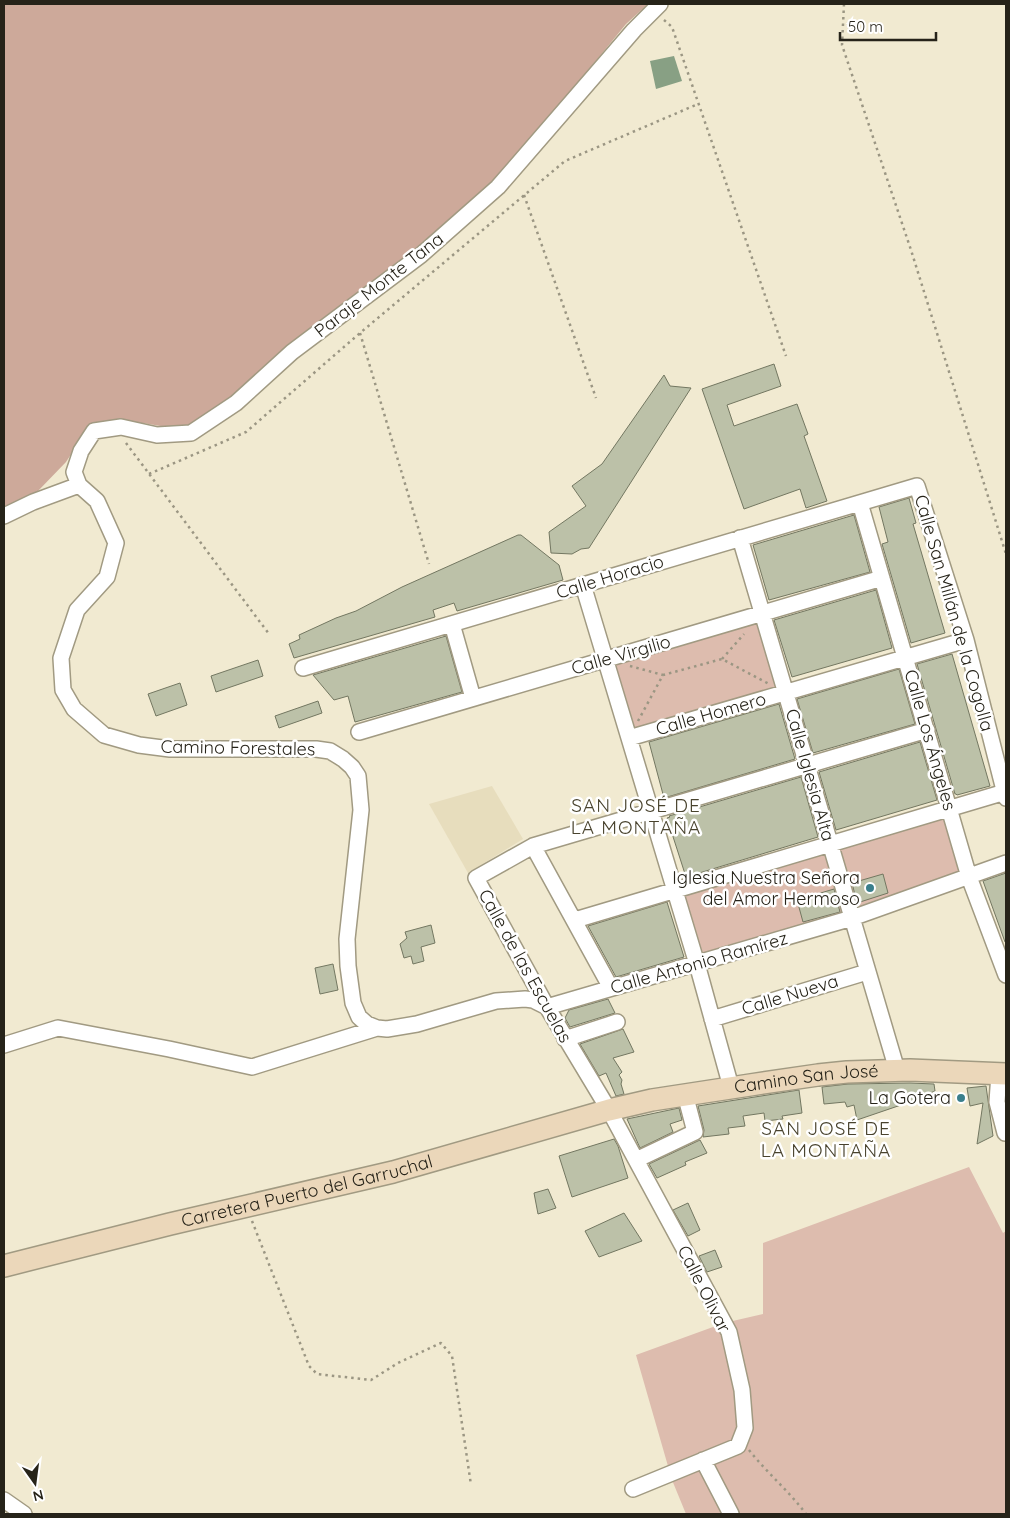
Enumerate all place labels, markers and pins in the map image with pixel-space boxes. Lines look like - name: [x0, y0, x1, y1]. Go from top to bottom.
- place label: Iglesia Nuestra Señora del Amor Hermoso: [672, 866, 860, 910]
- marker: Iglesia Nuestra Señora del Amor Hermoso: [864, 882, 876, 894]
- place label: La Gotera: [868, 1086, 951, 1109]
- marker: La Gotera: [955, 1092, 967, 1104]

